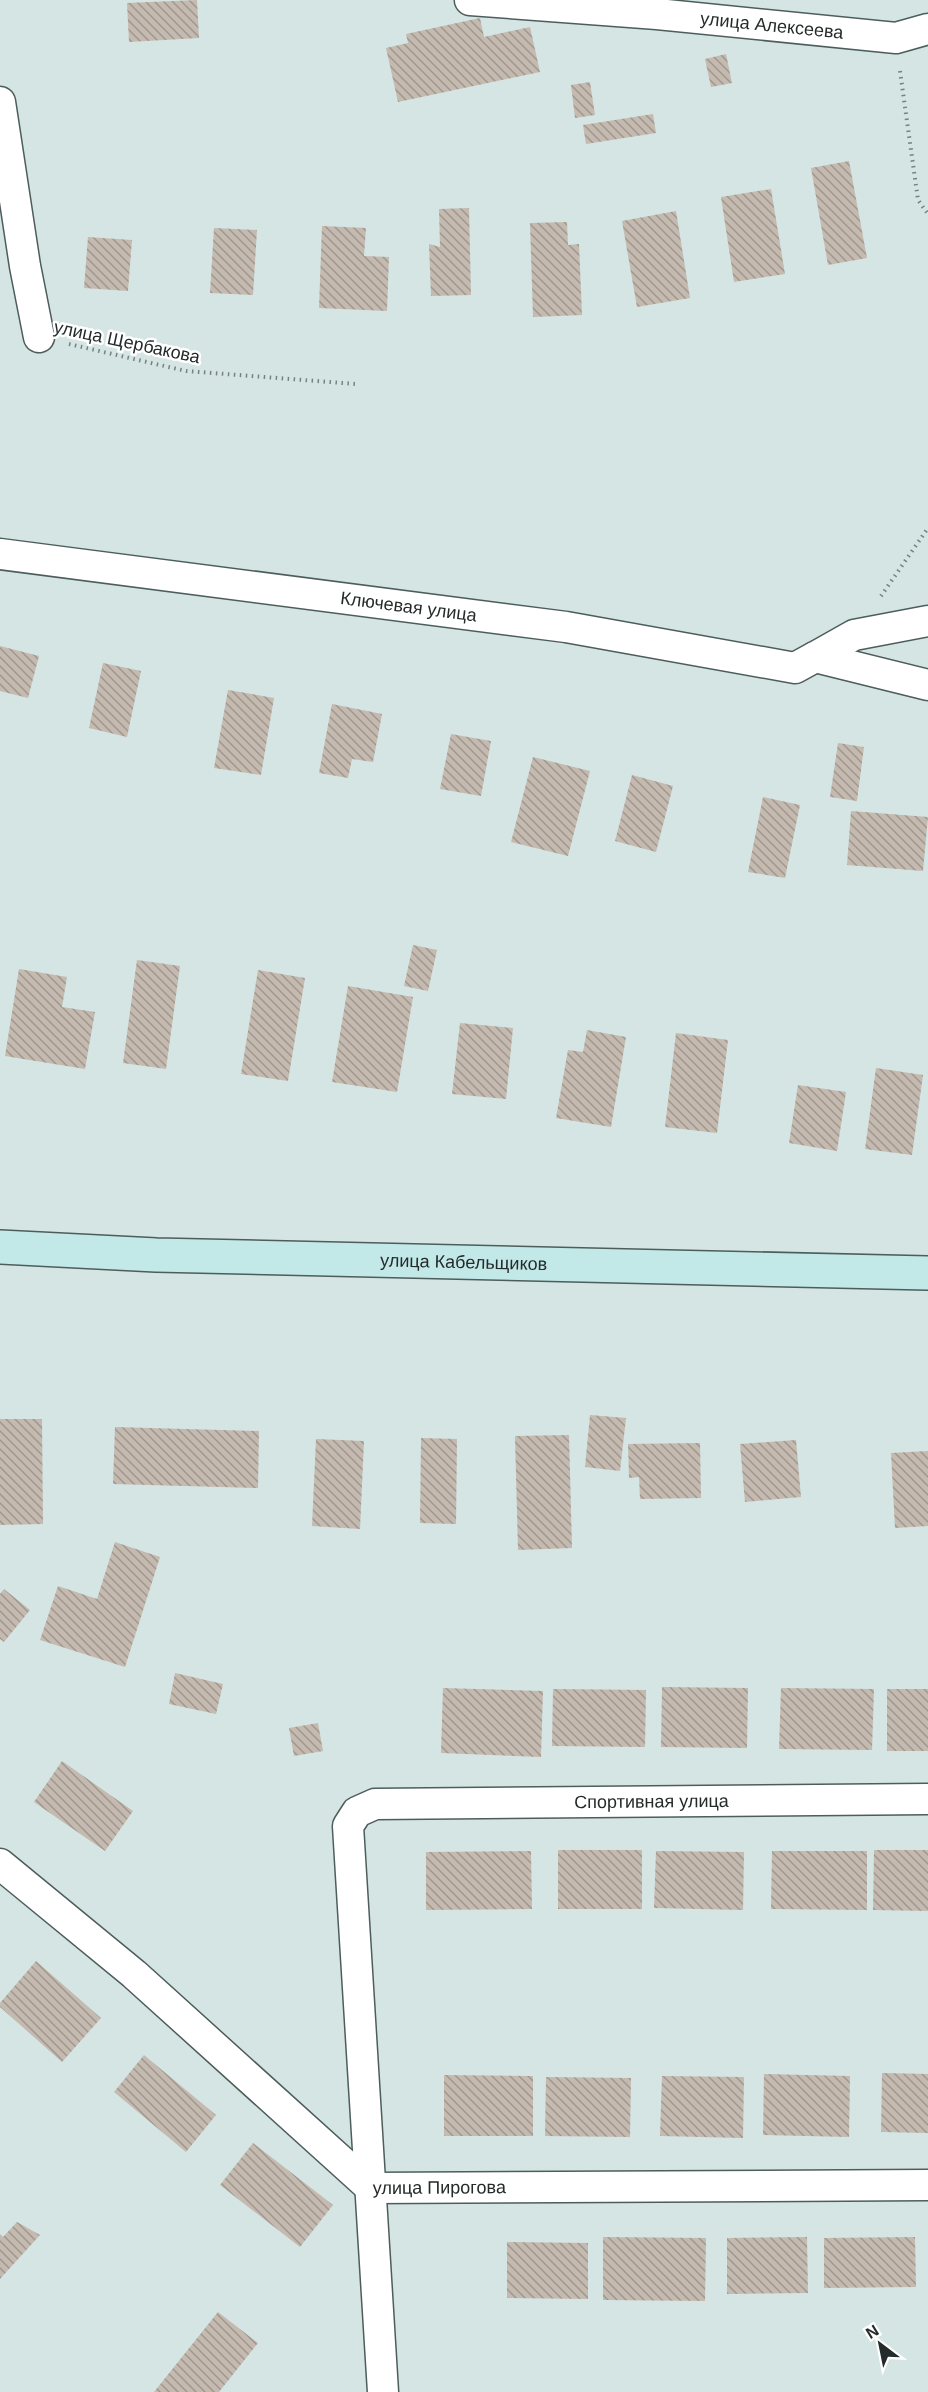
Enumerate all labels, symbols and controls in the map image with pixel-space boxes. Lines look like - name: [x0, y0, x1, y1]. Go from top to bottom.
- street label: улица Алексеева: [699, 8, 845, 43]
- street label: улица Щербакова: [52, 317, 203, 367]
- street label: Ключевая улица: [339, 588, 479, 626]
- street label: улица Кабельщиков: [380, 1250, 547, 1274]
- street label: Спортивная улица: [574, 1791, 730, 1812]
- street label: улица Пирогова: [373, 2177, 507, 2198]
- north arrow: [850, 2314, 910, 2374]
- text: N: [863, 2321, 882, 2342]

